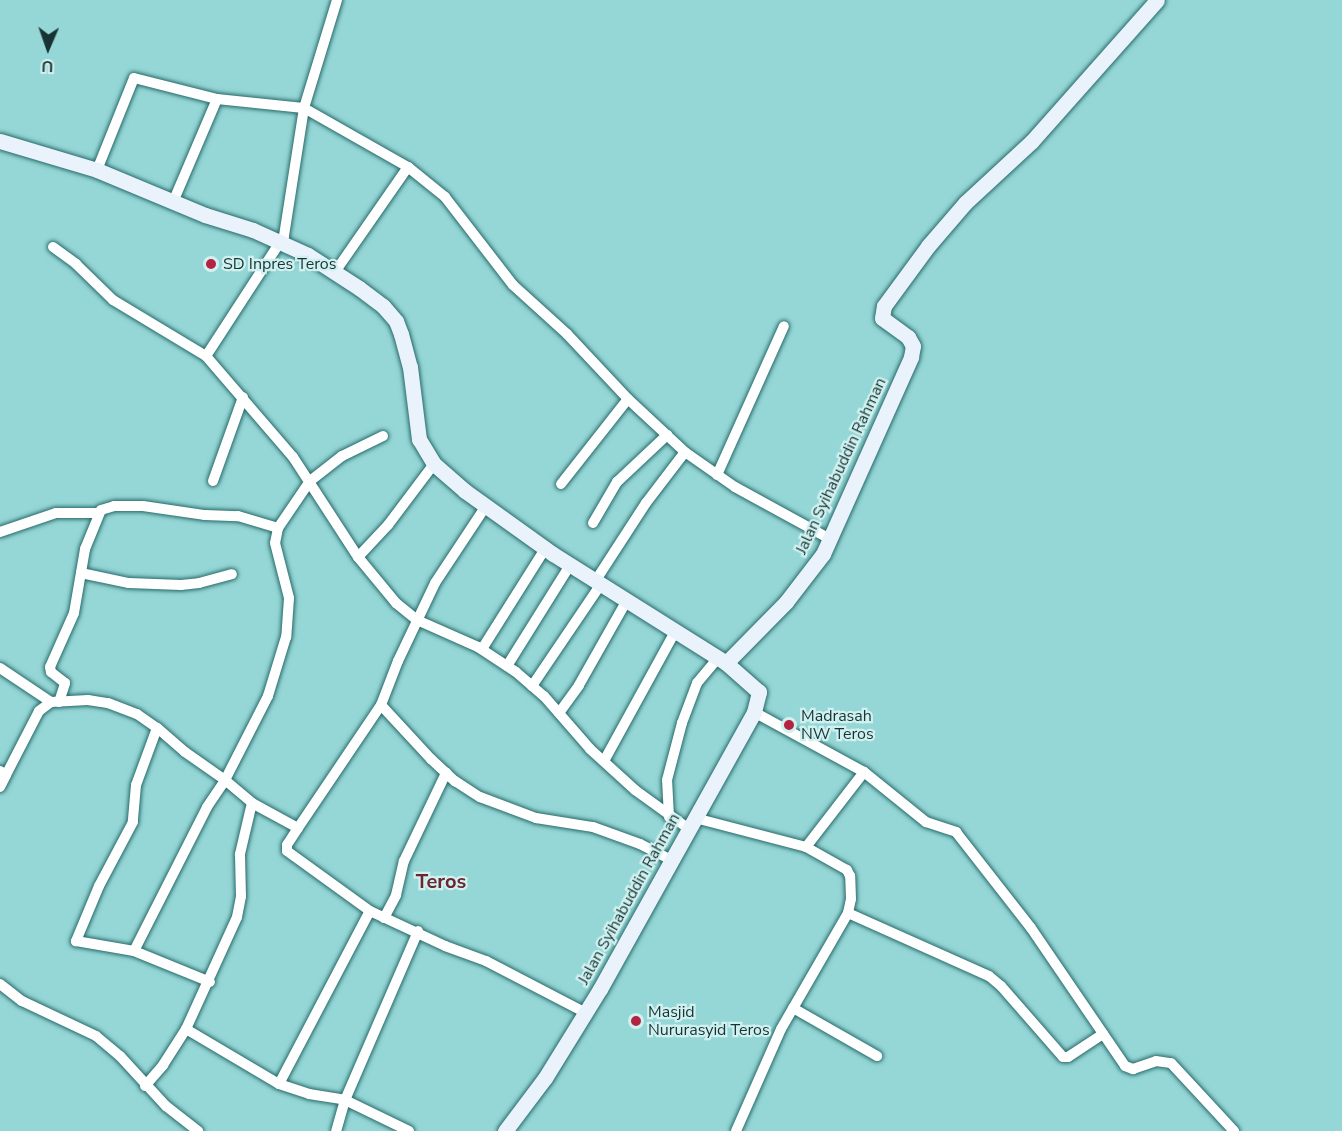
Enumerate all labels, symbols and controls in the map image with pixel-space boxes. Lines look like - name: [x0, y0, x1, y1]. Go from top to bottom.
- north arrow: [18, 18, 78, 78]
- text: U: [41, 55, 54, 77]
- place label: SD Inpres Teros: [223, 254, 336, 274]
- marker: SD Inpres Teros: [204, 257, 218, 271]
- street label: Jalan Syihabuddin Rahman: [792, 375, 890, 557]
- place label: Madrasah NW Teros: [801, 706, 874, 744]
- marker: Madrasah NW Teros: [782, 718, 796, 732]
- street label: Jalan Syihabuddin Rahman: [574, 810, 684, 988]
- district label: Teros: [416, 869, 466, 893]
- place label: Masjid Nururasyid Teros: [648, 1002, 770, 1040]
- marker: Masjid Nururasyid Teros: [629, 1014, 643, 1028]

